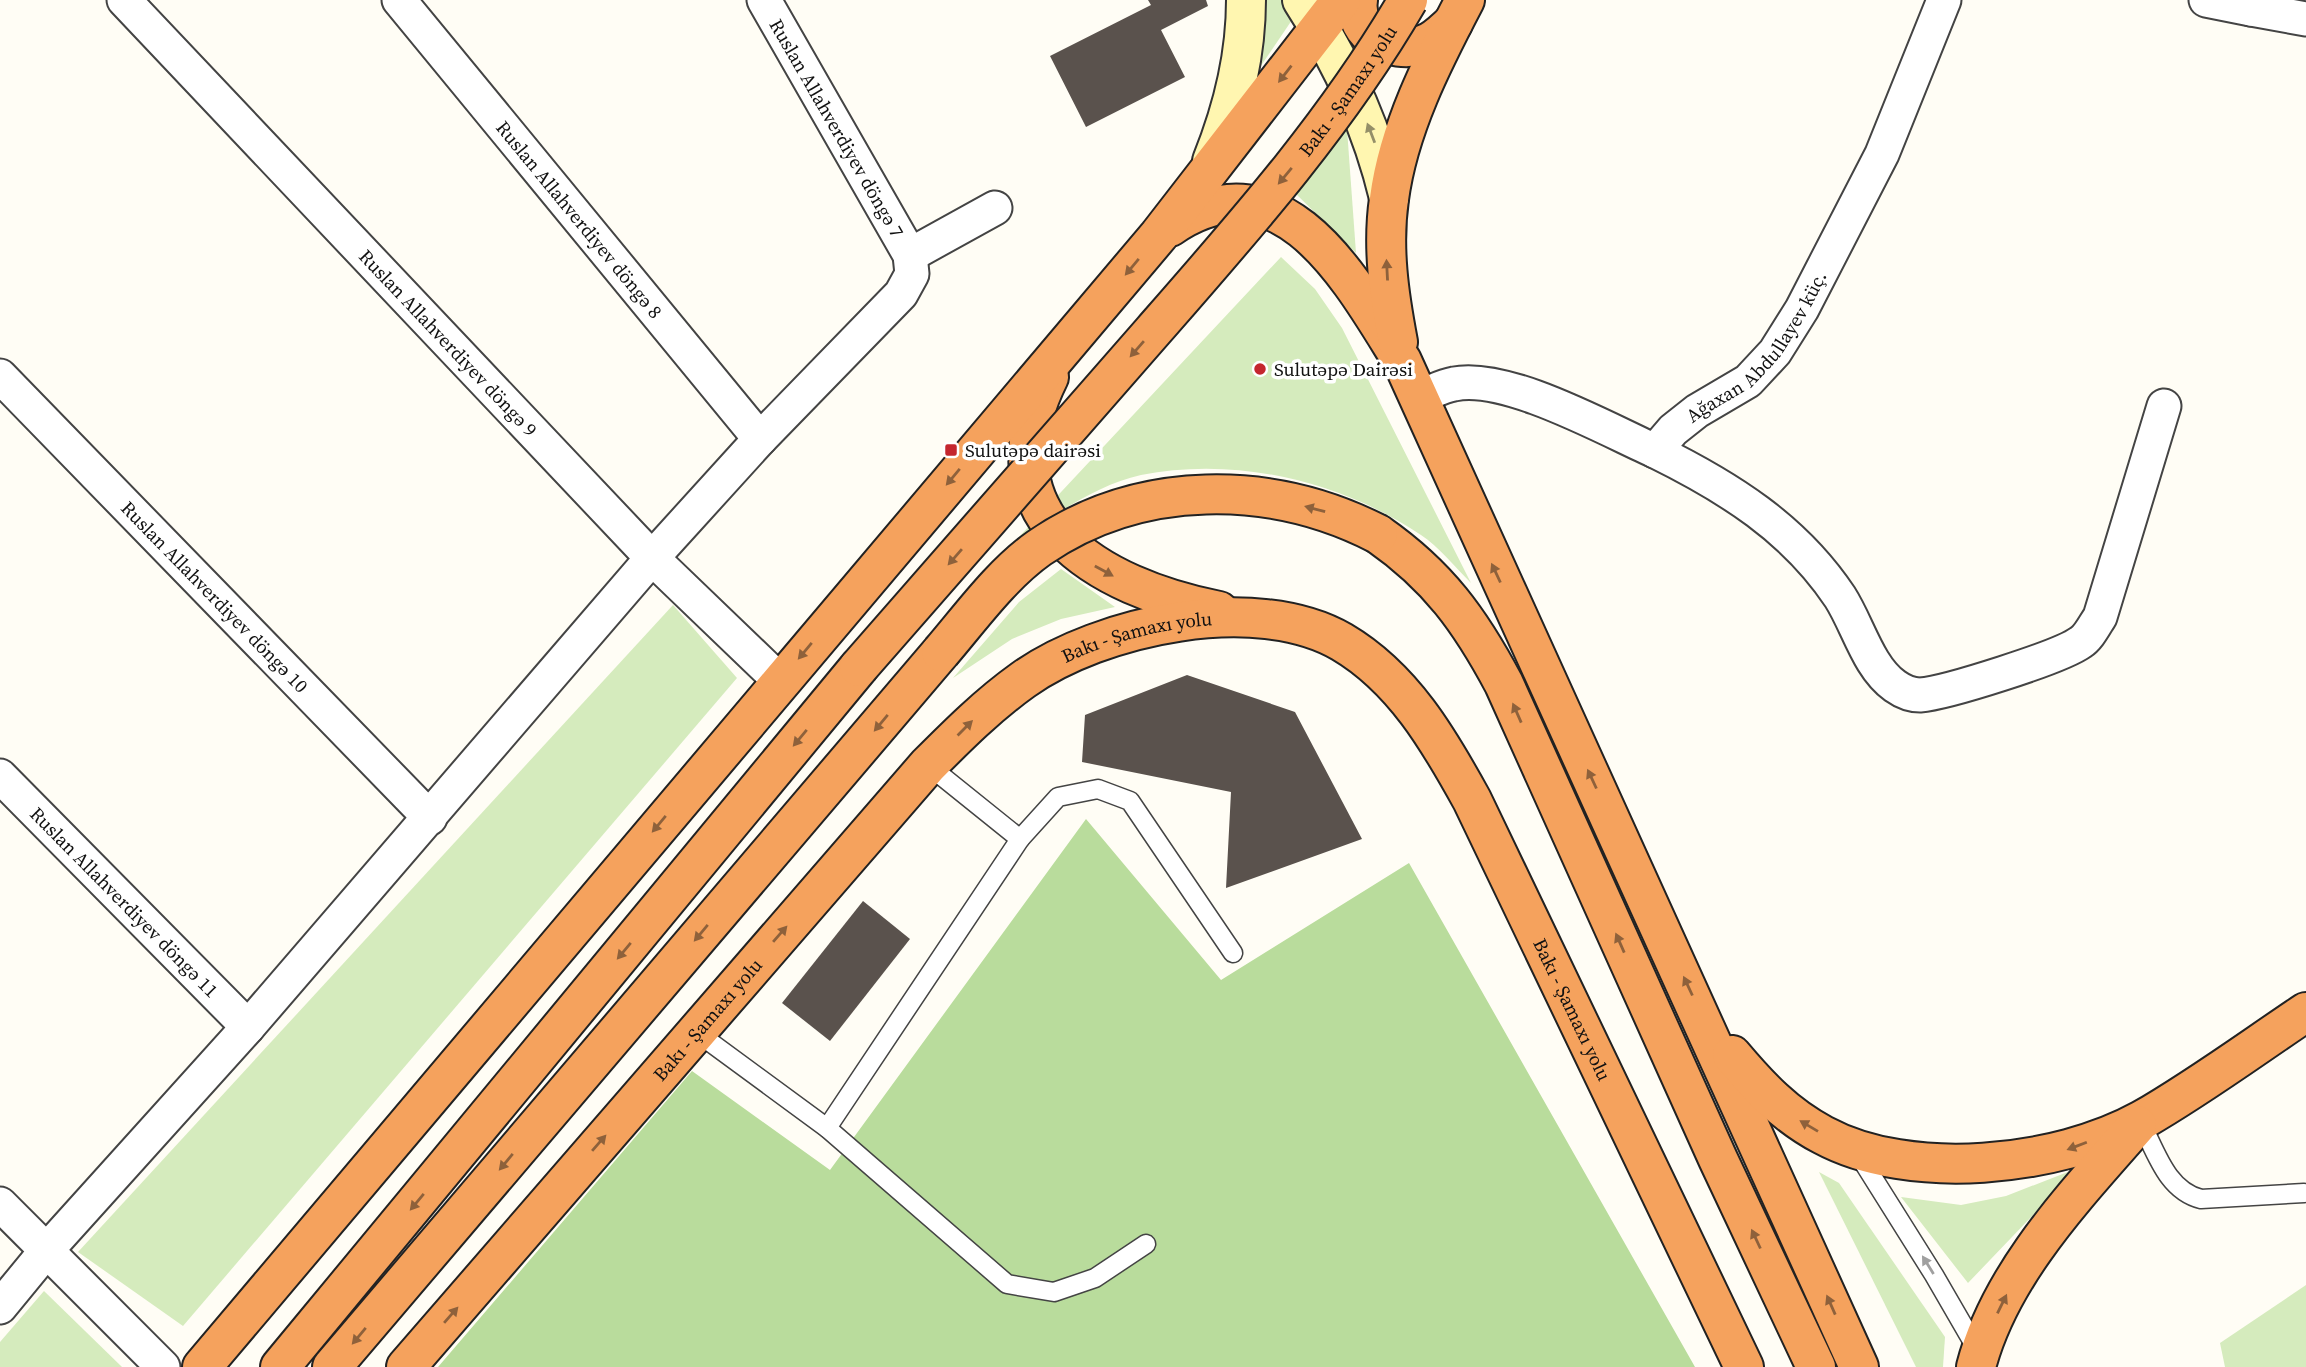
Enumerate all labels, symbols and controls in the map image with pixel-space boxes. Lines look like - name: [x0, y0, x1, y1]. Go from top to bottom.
- street label: Ruslan Allahverdiyev döngə 7: [764, 14, 910, 242]
- street label: Bakı - Şamaxı yolu: [1292, 20, 1403, 162]
- one-way arrow: [1279, 65, 1293, 83]
- street label: Ruslan Allahverdiyev döngə 8: [490, 115, 668, 324]
- one-way arrow: [1365, 122, 1376, 143]
- one-way arrow: [1278, 168, 1293, 185]
- street label: Ruslan Allahverdiyev döngə 9: [353, 244, 543, 442]
- one-way arrow: [1125, 258, 1140, 275]
- one-way arrow: [1382, 259, 1393, 281]
- street label: Ağaxan Abdullayev küç.: [1680, 266, 1833, 428]
- one-way arrow: [1129, 340, 1145, 358]
- place label: Sulutəpə Dairəsi: [1274, 356, 1413, 382]
- marker: Sulutəpə Dairəsi: [1252, 361, 1268, 377]
- place label: Sulutəpə dairəsi: [965, 437, 1101, 463]
- marker: Sulutəpə dairəsi: [943, 442, 959, 458]
- one-way arrow: [946, 469, 961, 486]
- street label: Ruslan Allahverdiyev döngə 10: [115, 495, 314, 698]
- one-way arrow: [1304, 503, 1325, 513]
- one-way arrow: [947, 548, 963, 566]
- one-way arrow: [1490, 563, 1502, 583]
- one-way arrow: [1094, 565, 1114, 577]
- street label: Bakı - Şamaxı yolu: [1057, 605, 1213, 669]
- one-way arrow: [798, 641, 813, 659]
- one-way arrow: [1511, 703, 1523, 723]
- one-way arrow: [873, 713, 888, 731]
- one-way arrow: [956, 720, 972, 737]
- one-way arrow: [792, 729, 808, 747]
- one-way arrow: [1586, 769, 1598, 789]
- street label: Ruslan Allahverdiyev döngə 11: [24, 801, 224, 1003]
- one-way arrow: [652, 816, 667, 833]
- one-way arrow: [694, 925, 709, 942]
- one-way arrow: [772, 925, 788, 943]
- one-way arrow: [1614, 933, 1626, 953]
- street label: Bakı - Şamaxı yolu: [1527, 934, 1618, 1085]
- one-way arrow: [617, 943, 632, 960]
- street label: Bakı - Şamaxı yolu: [647, 952, 768, 1086]
- one-way arrow: [1682, 975, 1693, 996]
- one-way arrow: [1799, 1120, 1818, 1133]
- one-way arrow: [591, 1134, 607, 1152]
- one-way arrow: [2066, 1141, 2087, 1152]
- one-way arrow: [499, 1154, 514, 1171]
- one-way arrow: [409, 1193, 424, 1211]
- one-way arrow: [1750, 1229, 1761, 1249]
- one-way arrow: [1921, 1255, 1934, 1275]
- one-way arrow: [1997, 1294, 2008, 1314]
- one-way arrow: [1825, 1295, 1837, 1315]
- one-way arrow: [443, 1307, 458, 1324]
- one-way arrow: [351, 1326, 366, 1344]

